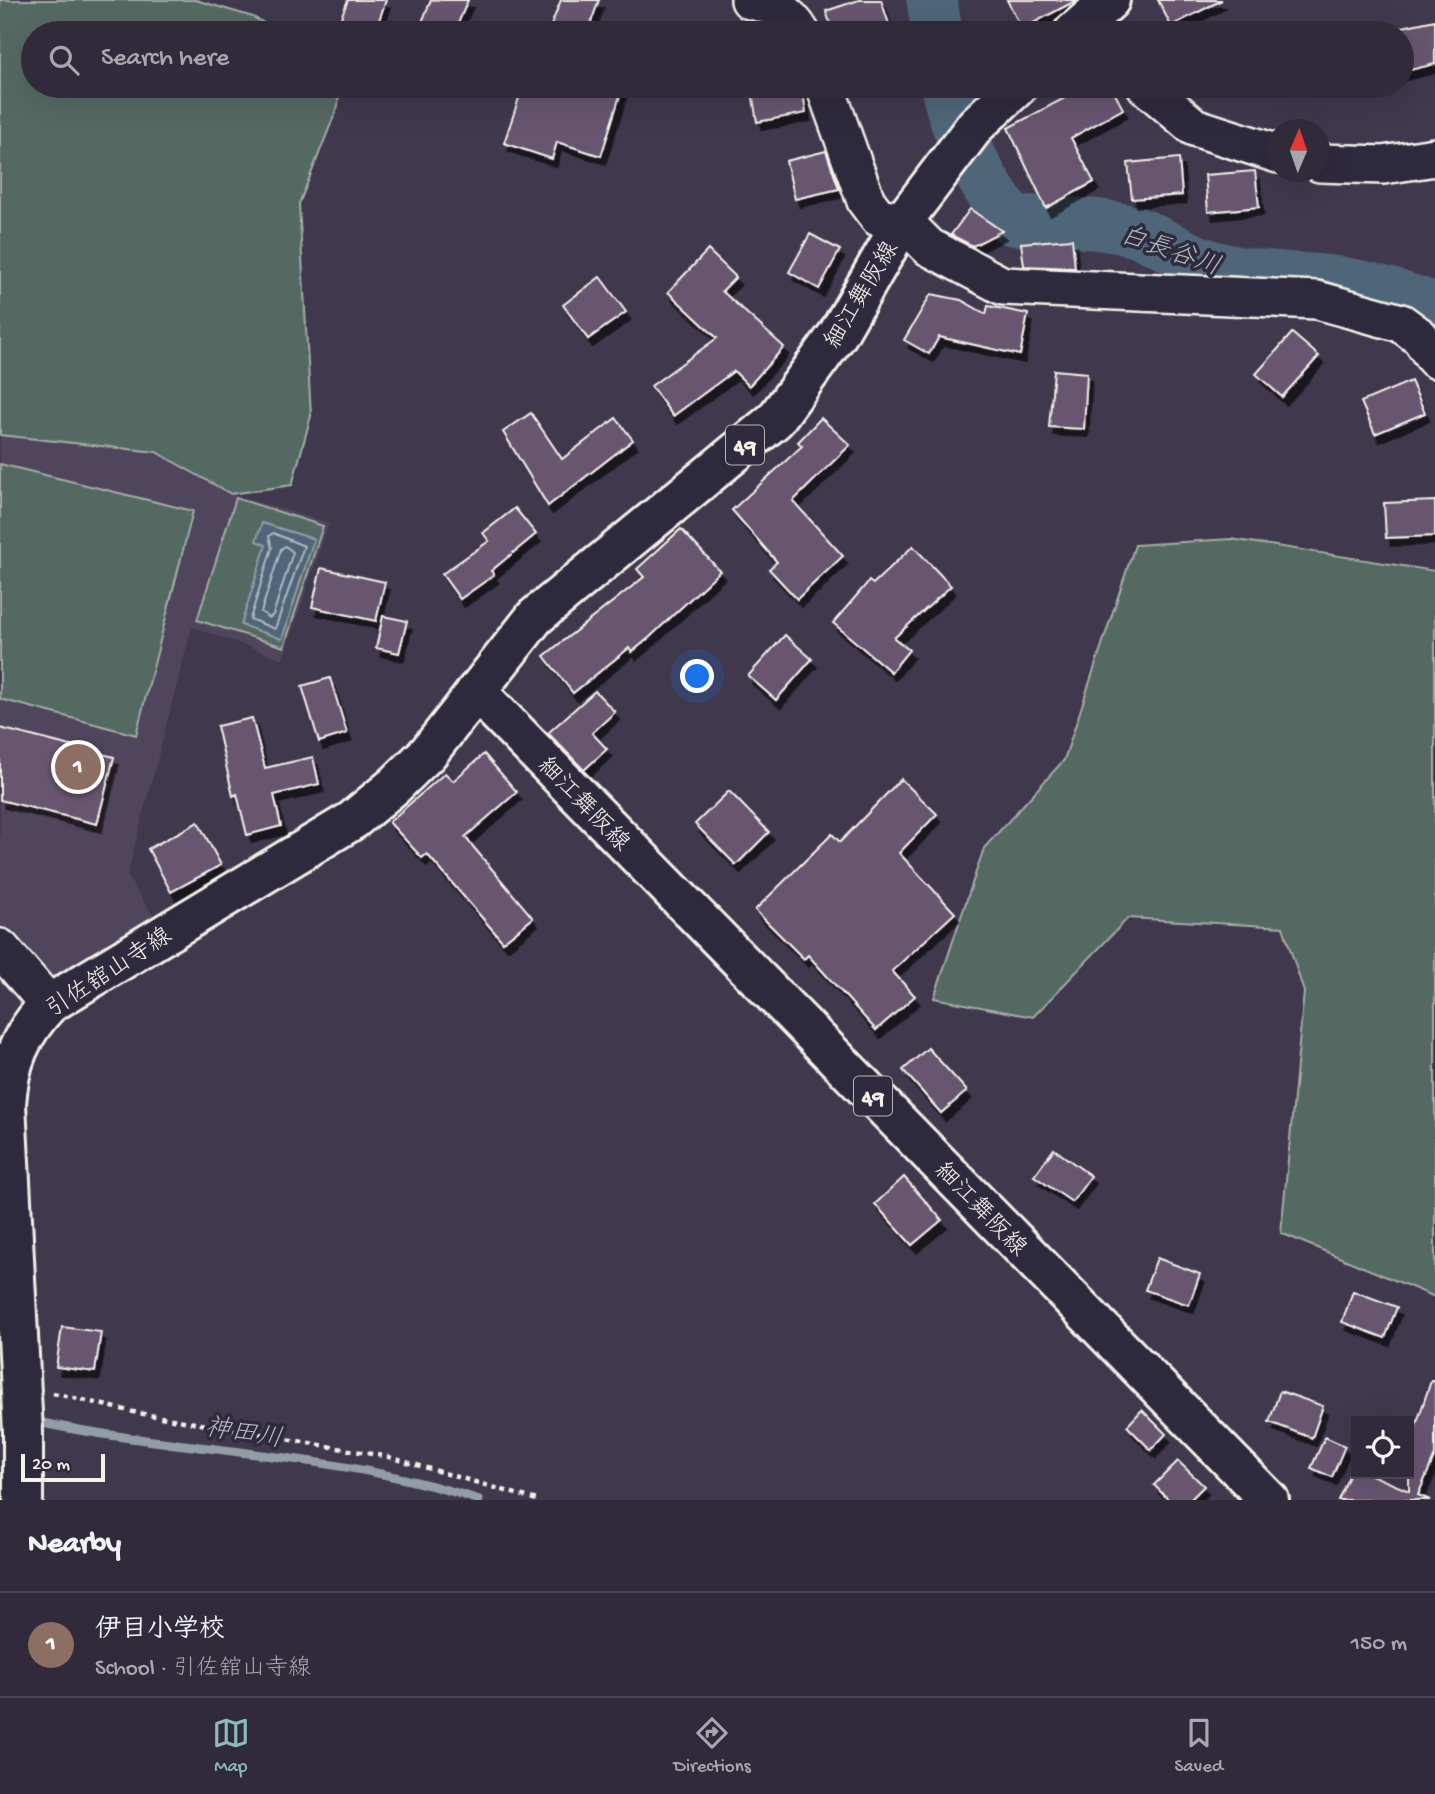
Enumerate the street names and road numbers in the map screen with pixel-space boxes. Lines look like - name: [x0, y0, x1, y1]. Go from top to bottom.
- street label: 細江舞阪線: [819, 236, 906, 355]
- road number: 49: [726, 426, 764, 464]
- street label: 細江舞阪線: [530, 752, 635, 859]
- street label: 引佐舘山寺線: [41, 922, 178, 1025]
- road number: 49: [854, 1077, 892, 1116]
- street label: 細江舞阪線: [927, 1157, 1032, 1264]

